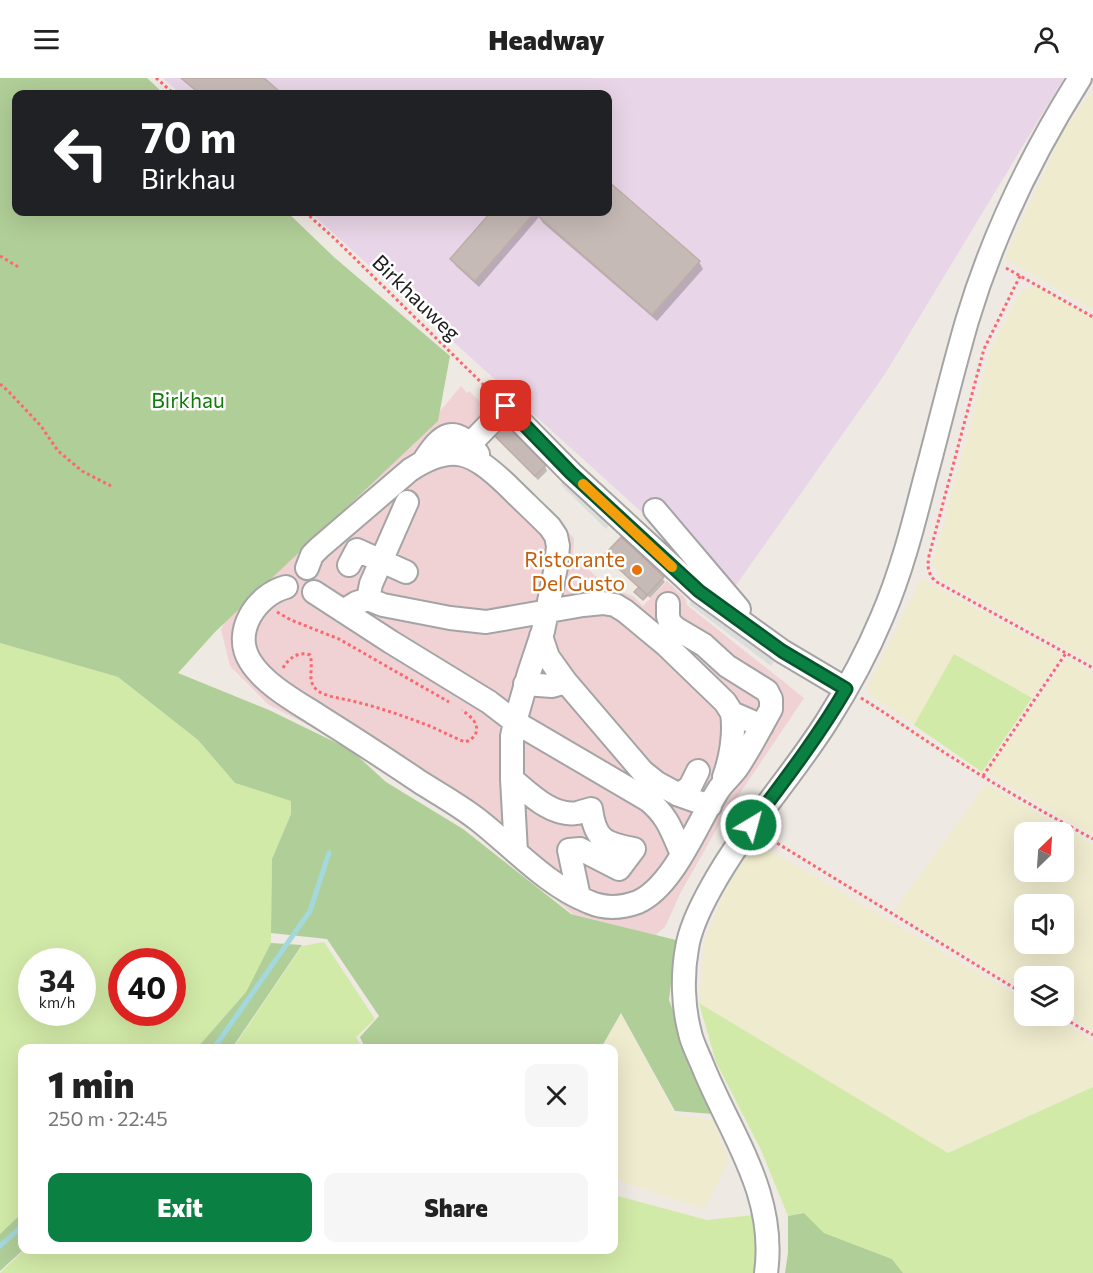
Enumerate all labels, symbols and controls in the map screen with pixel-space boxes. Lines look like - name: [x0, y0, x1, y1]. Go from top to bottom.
- icon: menu: [30, 23, 63, 56]
- text: Headway: [488, 23, 605, 56]
- icon: person: [1030, 23, 1063, 56]
- text: 70 m: [141, 110, 236, 162]
- icon: left: [42, 114, 120, 192]
- text: Birkhau: [141, 162, 235, 195]
- street label: Birkhauweg: [368, 249, 466, 345]
- pin: [480, 380, 531, 431]
- park label: Birkhau: [151, 387, 225, 412]
- icon: arrive: [489, 389, 522, 422]
- place label: Ristorante Del Gusto: [524, 546, 625, 595]
- marker: Ristorante Del Gusto: [630, 563, 644, 577]
- position arrow: [719, 793, 783, 857]
- north arrow: [1014, 822, 1074, 882]
- map controls: [1014, 822, 1074, 1026]
- button: sound: [1014, 894, 1074, 954]
- speed limit sign: 40: [108, 948, 186, 1026]
- text: 34: [39, 961, 75, 998]
- button: layers: [1014, 966, 1074, 1026]
- text: km/h: [39, 993, 75, 1011]
- text: 1 min: [48, 1061, 134, 1105]
- button: close: [525, 1064, 588, 1127]
- text: 250 m · 22:45: [48, 1106, 168, 1130]
- button: Exit: [48, 1173, 312, 1242]
- button: Share: [324, 1173, 588, 1242]

